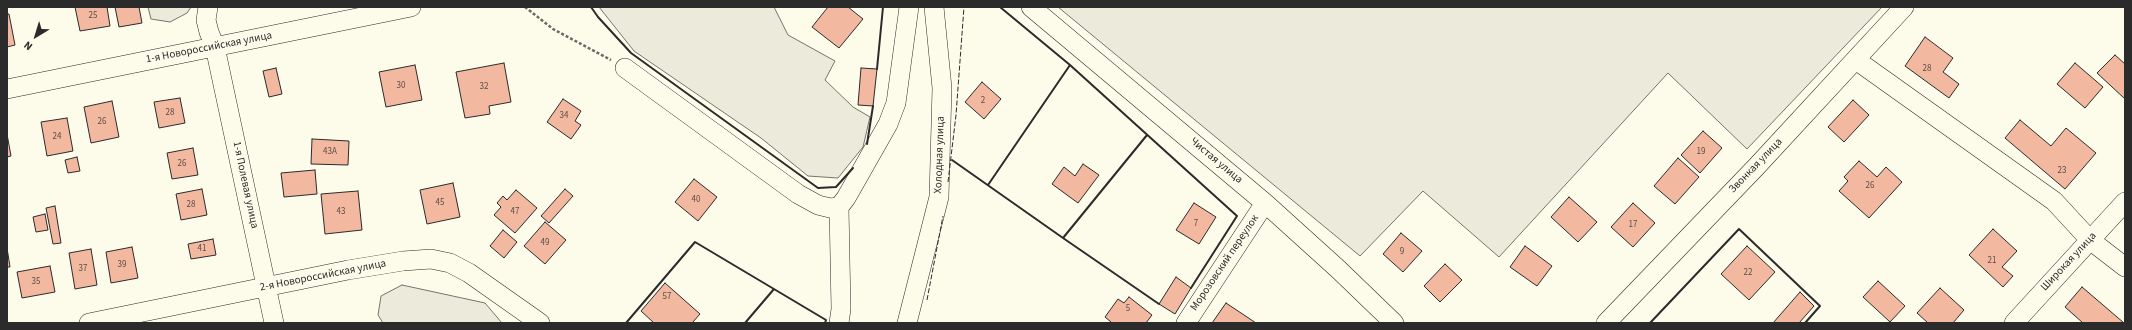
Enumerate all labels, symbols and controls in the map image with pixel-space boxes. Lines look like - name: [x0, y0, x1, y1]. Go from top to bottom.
- house number: 25: [89, 11, 97, 21]
- north arrow: [16, 16, 56, 56]
- street label: 1-я Новороссийская улица: [145, 29, 273, 67]
- text: N: [21, 38, 36, 54]
- house number: 28: [1923, 64, 1931, 74]
- house number: 30: [397, 81, 405, 91]
- house number: 32: [480, 82, 488, 92]
- house number: 2: [981, 96, 985, 106]
- house number: 28: [166, 108, 174, 118]
- house number: 34: [560, 111, 568, 121]
- street label: Холодная улица: [932, 116, 948, 194]
- house number: 26: [98, 117, 106, 127]
- house number: 24: [53, 132, 61, 142]
- street label: Чистая улица: [1187, 135, 1245, 187]
- street label: Звонкая улица: [1726, 136, 1786, 196]
- street label: 1-я Полевая улица: [229, 140, 261, 230]
- house number: 43А: [323, 147, 337, 157]
- house number: 19: [1697, 147, 1705, 157]
- house number: 26: [178, 159, 186, 169]
- house number: 23: [2058, 166, 2066, 176]
- house number: 26: [1866, 181, 1874, 191]
- house number: 40: [692, 195, 700, 205]
- house number: 45: [436, 198, 444, 208]
- house number: 28: [187, 200, 195, 210]
- house number: 43: [337, 207, 345, 217]
- house number: 47: [511, 207, 519, 217]
- street label: Морозовский переулок: [1188, 212, 1262, 314]
- house number: 7: [1194, 219, 1198, 229]
- house number: 17: [1629, 220, 1637, 230]
- street label: Широкая улица: [2038, 230, 2100, 294]
- house number: 49: [541, 238, 549, 248]
- house number: 41: [198, 244, 206, 254]
- house number: 9: [1400, 247, 1404, 257]
- house number: 21: [1988, 256, 1996, 266]
- street label: 2-я Новороссийская улица: [259, 257, 387, 295]
- house number: 39: [118, 260, 126, 270]
- house number: 37: [79, 264, 87, 274]
- house number: 22: [1744, 268, 1752, 278]
- house number: 35: [32, 277, 40, 287]
- house number: 57: [663, 292, 671, 302]
- house number: 5: [1126, 304, 1130, 314]

